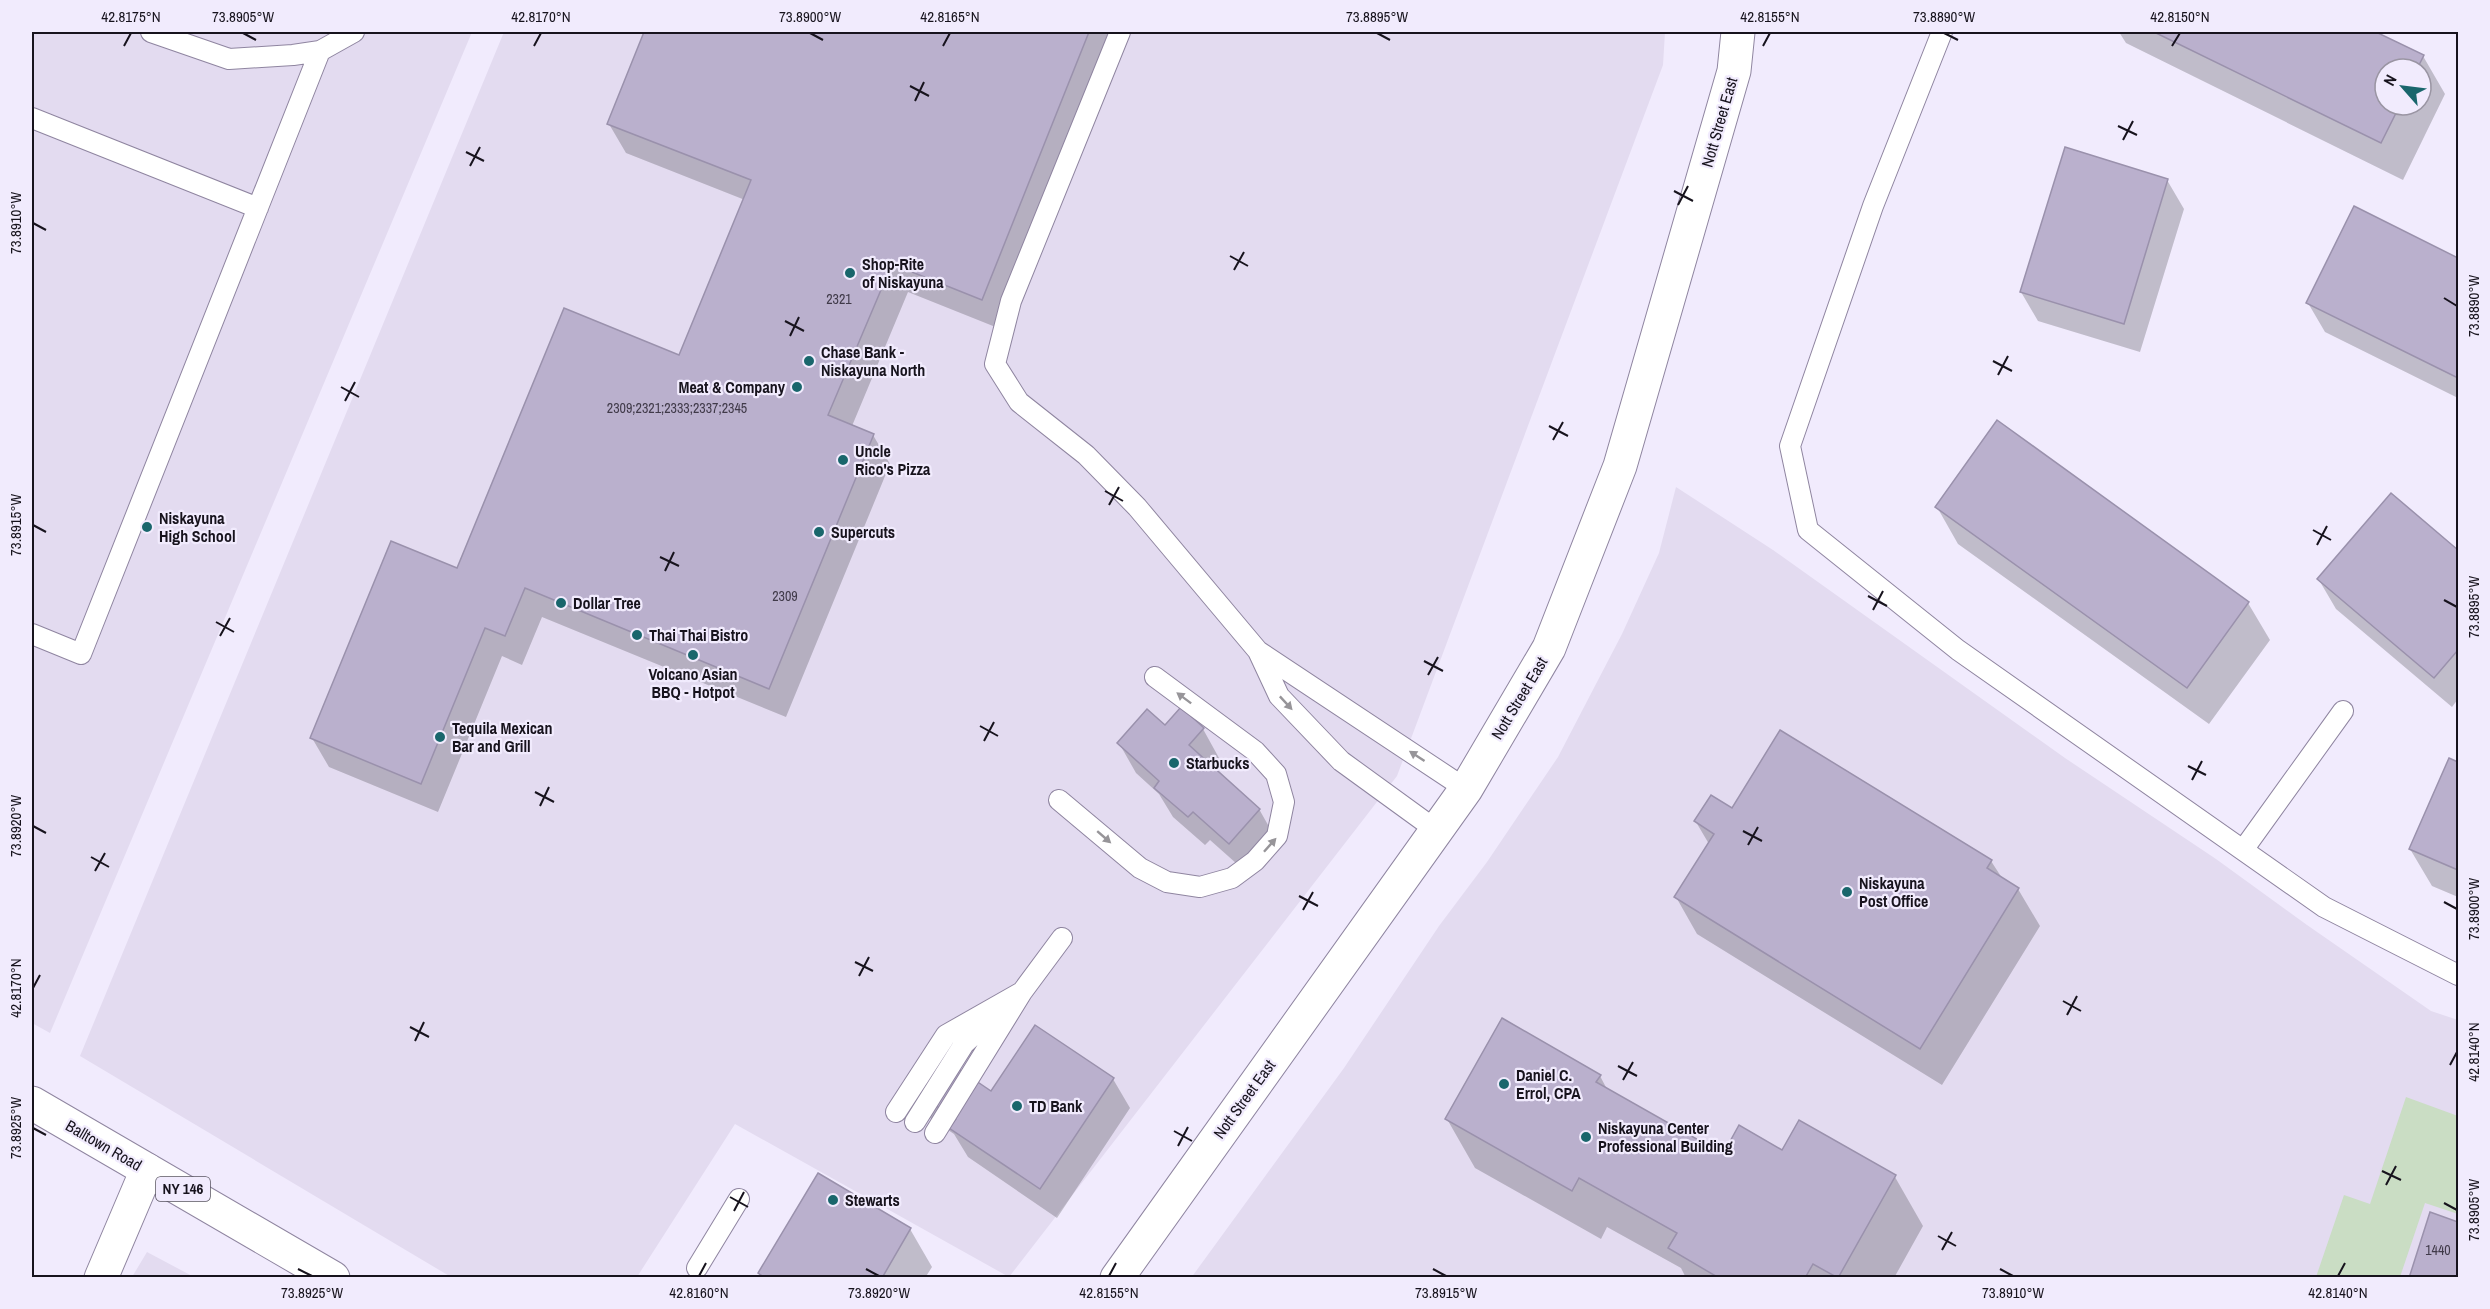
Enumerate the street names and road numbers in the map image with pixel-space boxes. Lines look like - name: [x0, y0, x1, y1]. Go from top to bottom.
- street label: Nott Street East: [1696, 74, 1742, 170]
- street label: Nott Street East: [1486, 652, 1552, 743]
- street label: Nott Street East: [1208, 1055, 1280, 1143]
- street label: Balltown Road: [62, 1114, 146, 1176]
- road number: NY 146: [156, 1177, 210, 1201]

